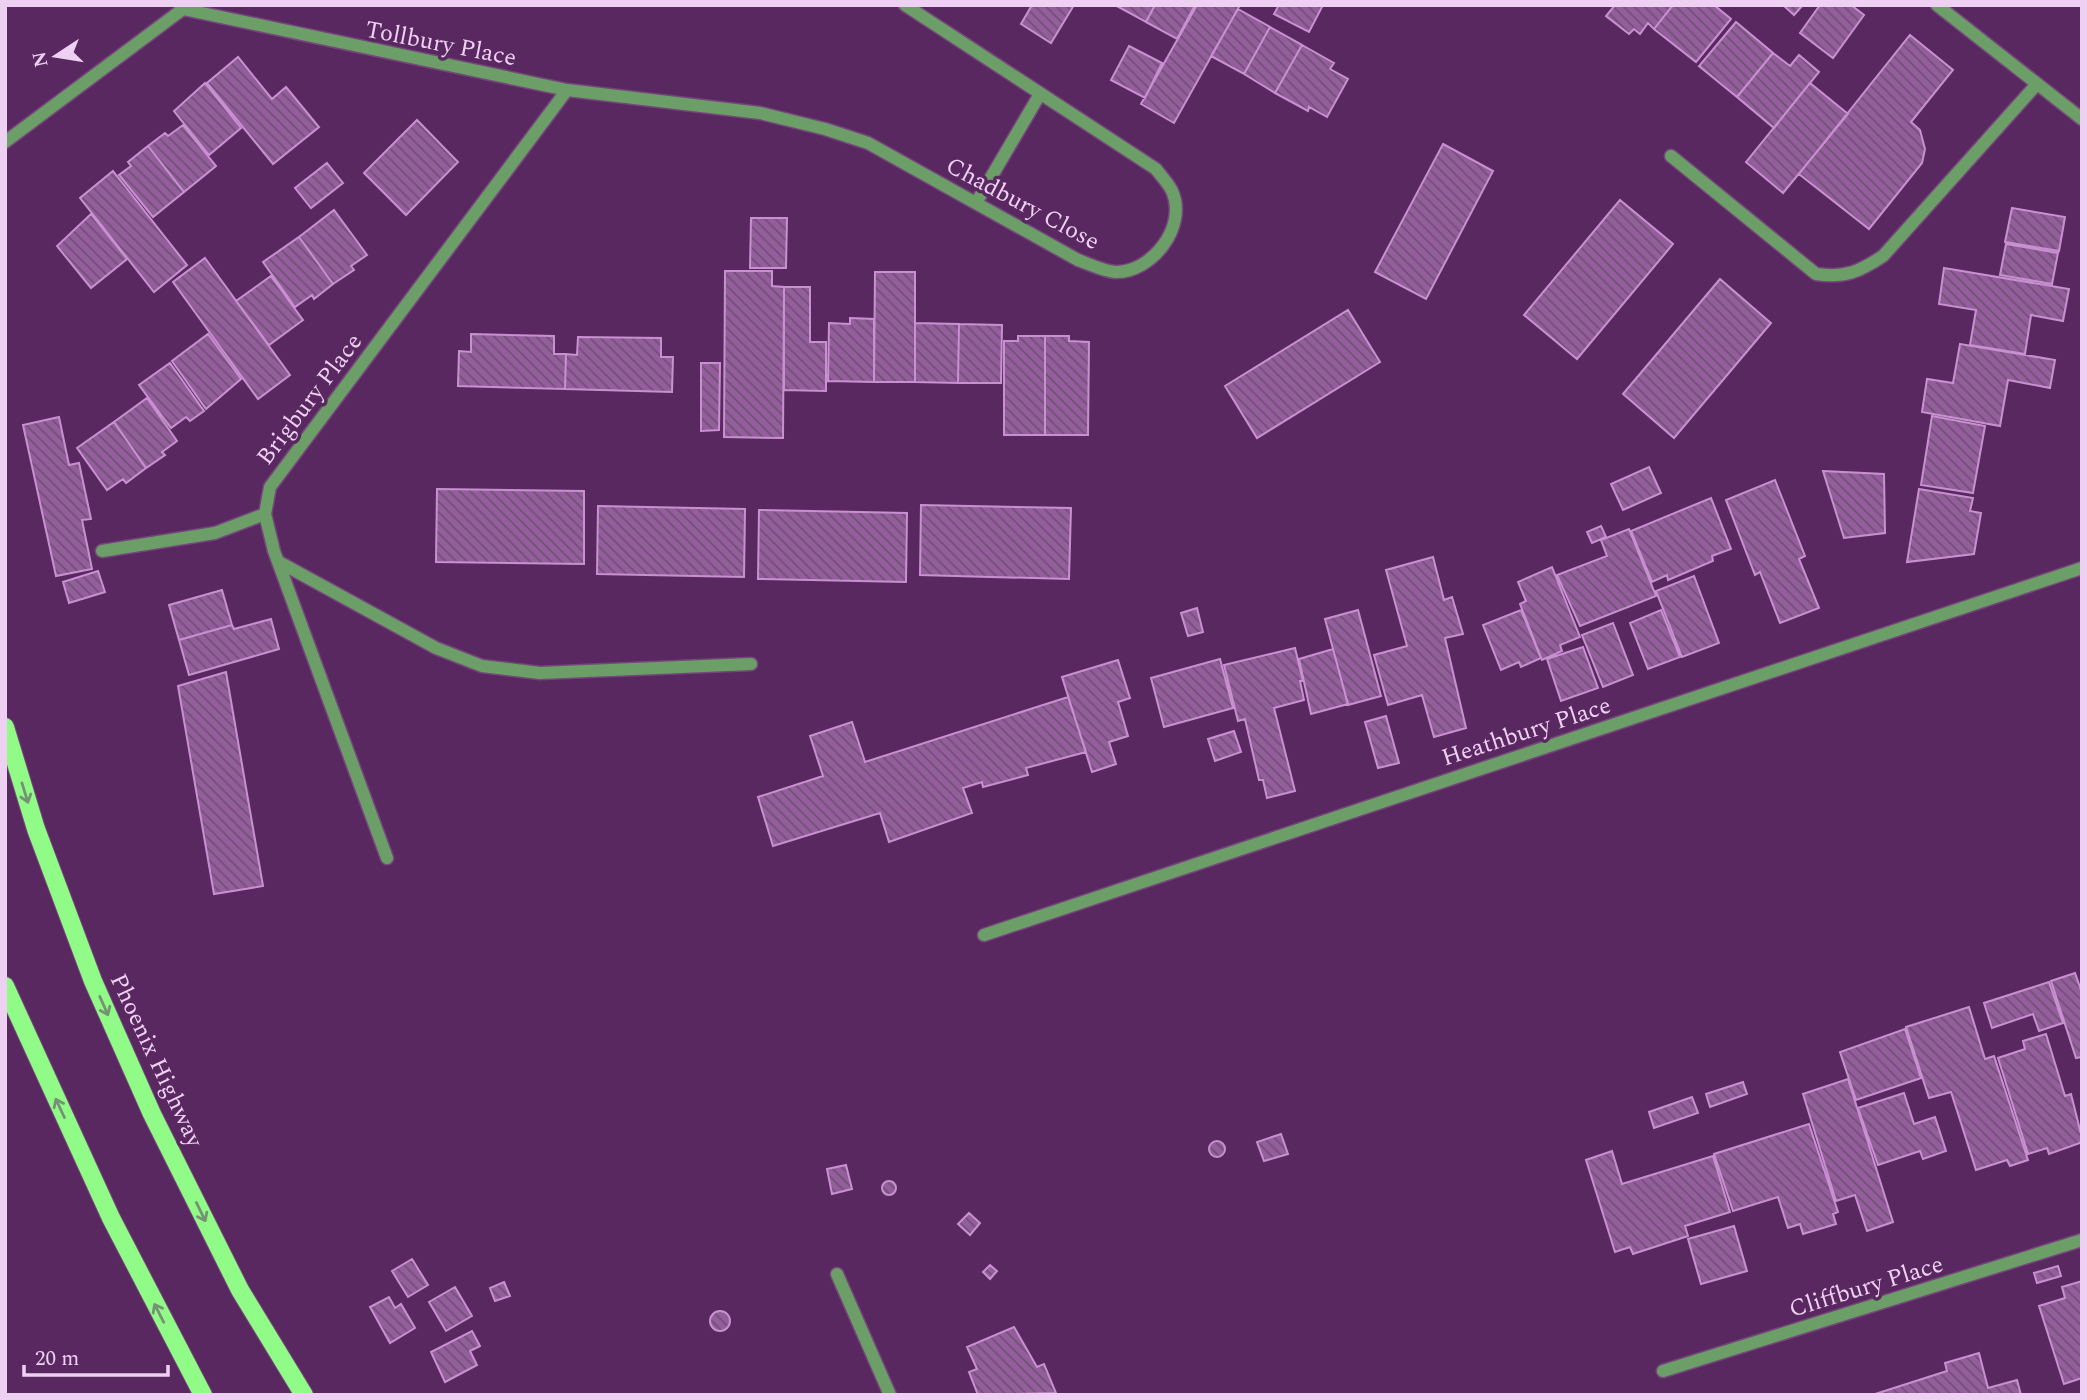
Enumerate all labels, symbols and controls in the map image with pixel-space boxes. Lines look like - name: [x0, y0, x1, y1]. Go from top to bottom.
- street label: Tollbury Place: [362, 12, 519, 76]
- north arrow: [21, 21, 91, 91]
- text: N: [25, 49, 57, 70]
- street label: Chadbury Close: [939, 148, 1106, 260]
- street label: Brigbury Place: [248, 326, 371, 473]
- street label: Heathbury Place: [1437, 688, 1616, 776]
- one-way arrow: [20, 781, 33, 803]
- street label: Phoenix Highway: [100, 968, 213, 1155]
- one-way arrow: [98, 995, 111, 1016]
- one-way arrow: [53, 1098, 66, 1120]
- one-way arrow: [194, 1201, 208, 1222]
- street label: Cliffbury Place: [1785, 1246, 1948, 1327]
- one-way arrow: [151, 1303, 165, 1324]
- scale bar: [24, 1334, 168, 1378]
- text: 20 m: [35, 1343, 79, 1375]

